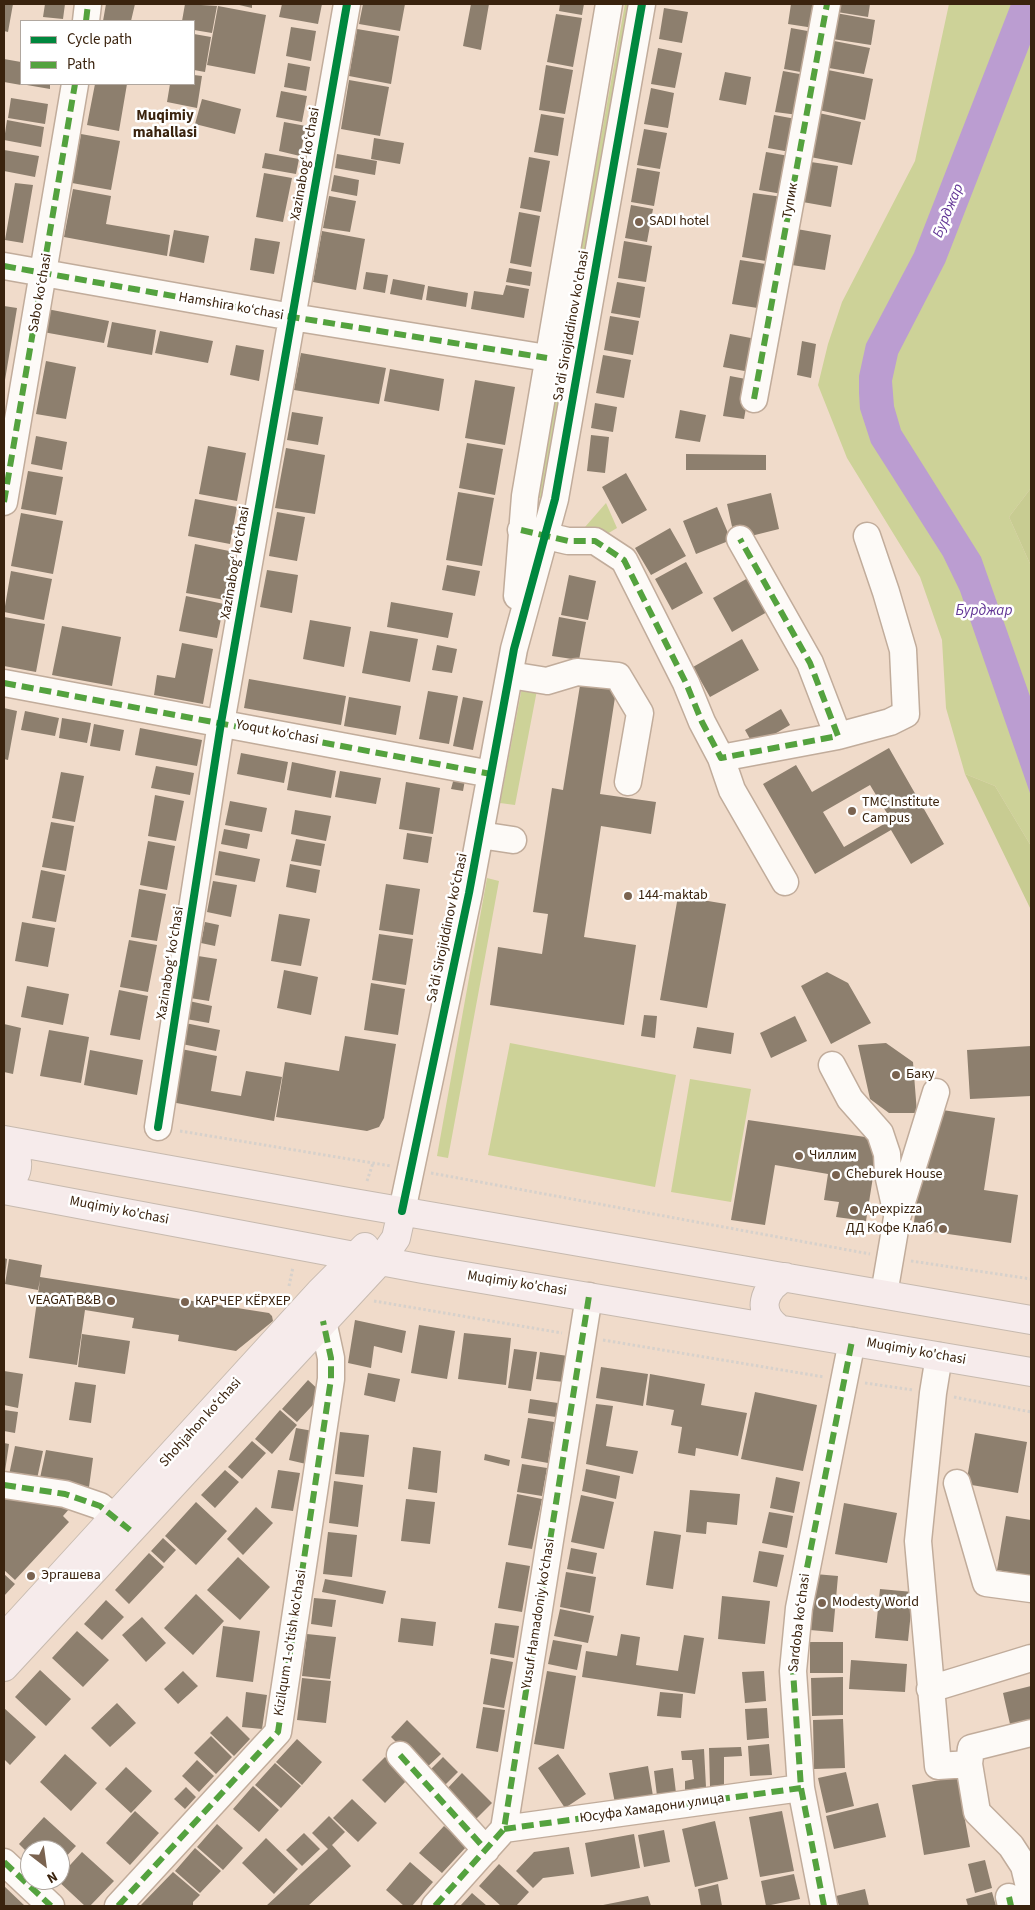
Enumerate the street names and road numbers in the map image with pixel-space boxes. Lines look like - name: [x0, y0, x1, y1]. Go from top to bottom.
- street label: Xazinabog‘ ko‘chasi: [288, 106, 324, 222]
- street label: Тупик: [780, 182, 802, 220]
- street label: Sa'di Sirojiddinov ko'chasi: [550, 249, 594, 403]
- street label: Sabo ko‘chasi: [26, 252, 56, 334]
- street label: Hamshira ko‘chasi: [177, 289, 285, 325]
- street label: Xazinabog‘ ko‘chasi: [218, 505, 254, 621]
- street label: Yoqut ko'chasi: [234, 717, 320, 749]
- street label: Saʼdi Sirojiddinov koʻchasi: [424, 852, 472, 1004]
- street label: Xazinabog‘ ko‘chasi: [154, 905, 188, 1021]
- street label: Muqimiy ko'chasi: [68, 1193, 170, 1229]
- street label: Muqimiy ko'chasi: [466, 1268, 568, 1300]
- street label: Muqimiy ko'chasi: [865, 1335, 967, 1369]
- street label: Shohjahon koʻchasi: [157, 1375, 245, 1471]
- street label: Yusuf Hamadoniy koʻchasi: [519, 1537, 559, 1691]
- street label: Kizilqum 1-o'tish ko'chasi: [271, 1569, 311, 1717]
- street label: Sardoba koʻchasi: [786, 1573, 814, 1673]
- street label: Юсуфа Хамадони улица: [579, 1791, 725, 1827]

